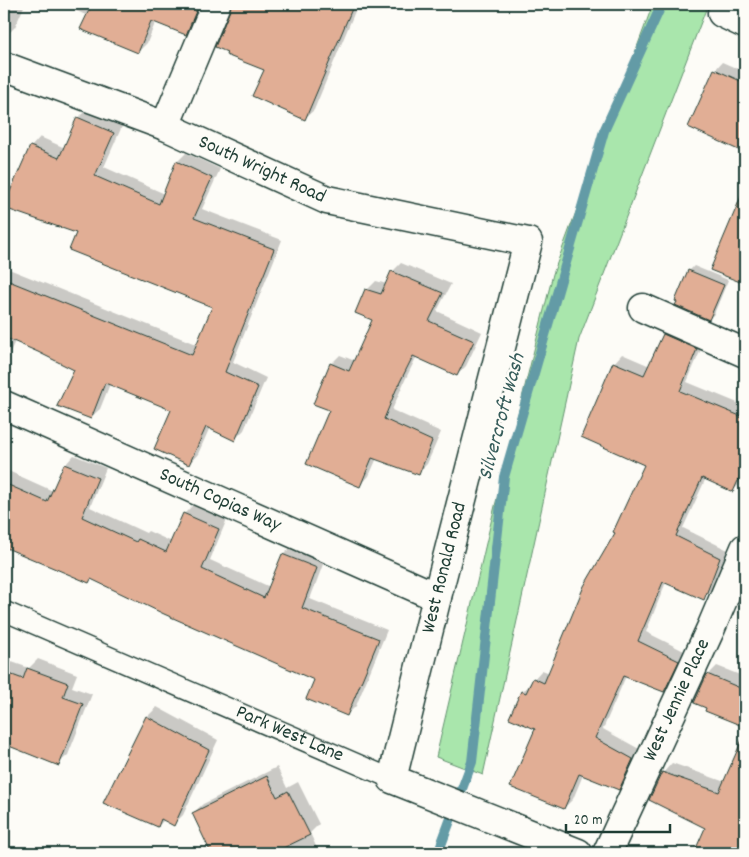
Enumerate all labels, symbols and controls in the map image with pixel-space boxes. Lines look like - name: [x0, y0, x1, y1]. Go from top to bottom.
- street label: South Wright Road: [193, 129, 330, 211]
- water label: Silvercroft Wash: [472, 349, 535, 484]
- street label: South Copias Way: [154, 461, 286, 540]
- street label: West Ronald Road: [415, 500, 475, 636]
- street label: West Jennie Place: [637, 634, 718, 767]
- street label: Park West Lane: [231, 699, 348, 770]
- scale bar: [566, 802, 670, 834]
- text: 20 m: [574, 810, 602, 832]

